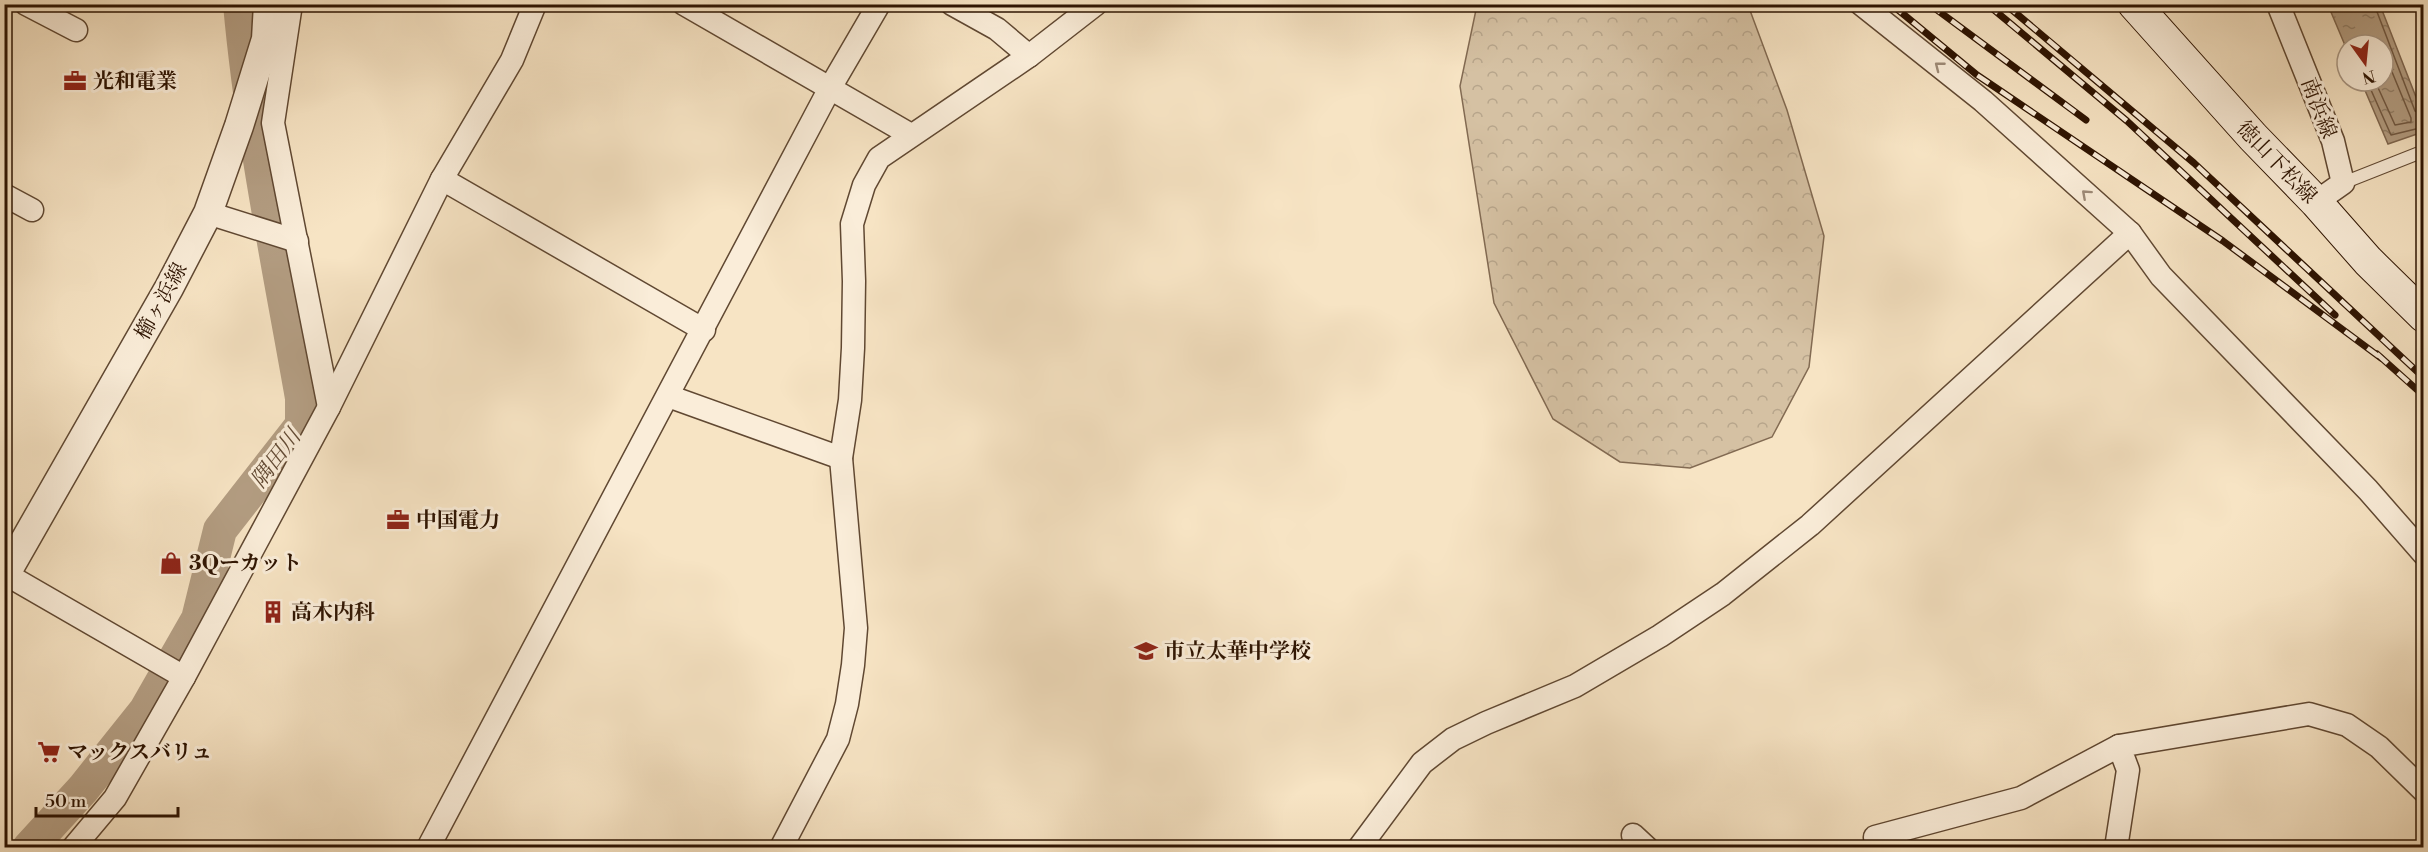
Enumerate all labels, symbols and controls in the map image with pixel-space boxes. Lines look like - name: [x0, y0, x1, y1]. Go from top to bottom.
- north arrow: [2335, 33, 2395, 93]
- one-way arrow: [1935, 63, 1946, 74]
- text: N: [2360, 65, 2377, 88]
- office icon: 光和電業: [62, 68, 88, 94]
- place label: 光和電業: [93, 69, 177, 95]
- street label: 南浜線: [2295, 74, 2341, 142]
- street label: 徳山下松線: [2230, 116, 2322, 209]
- one-way arrow: [2083, 190, 2093, 201]
- street label: 櫛ヶ浜線: [130, 258, 194, 345]
- water label: 隅田川: [246, 423, 308, 493]
- office icon: 中国電力: [385, 507, 411, 533]
- place label: 中国電力: [416, 508, 500, 534]
- shop icon: 3Qーカット: [158, 550, 184, 576]
- place label: 3Qーカット: [189, 551, 302, 577]
- building icon: 高木内科: [260, 599, 286, 625]
- place label: 高木内科: [291, 600, 375, 626]
- school or university icon: 市立太華中学校: [1133, 638, 1159, 664]
- place label: 市立太華中学校: [1164, 639, 1311, 665]
- supermarket icon: マックスバリュ: [36, 739, 62, 765]
- place label: マックスバリュ: [67, 740, 212, 766]
- scale bar: [36, 780, 178, 818]
- text: 50 m: [45, 790, 87, 813]

